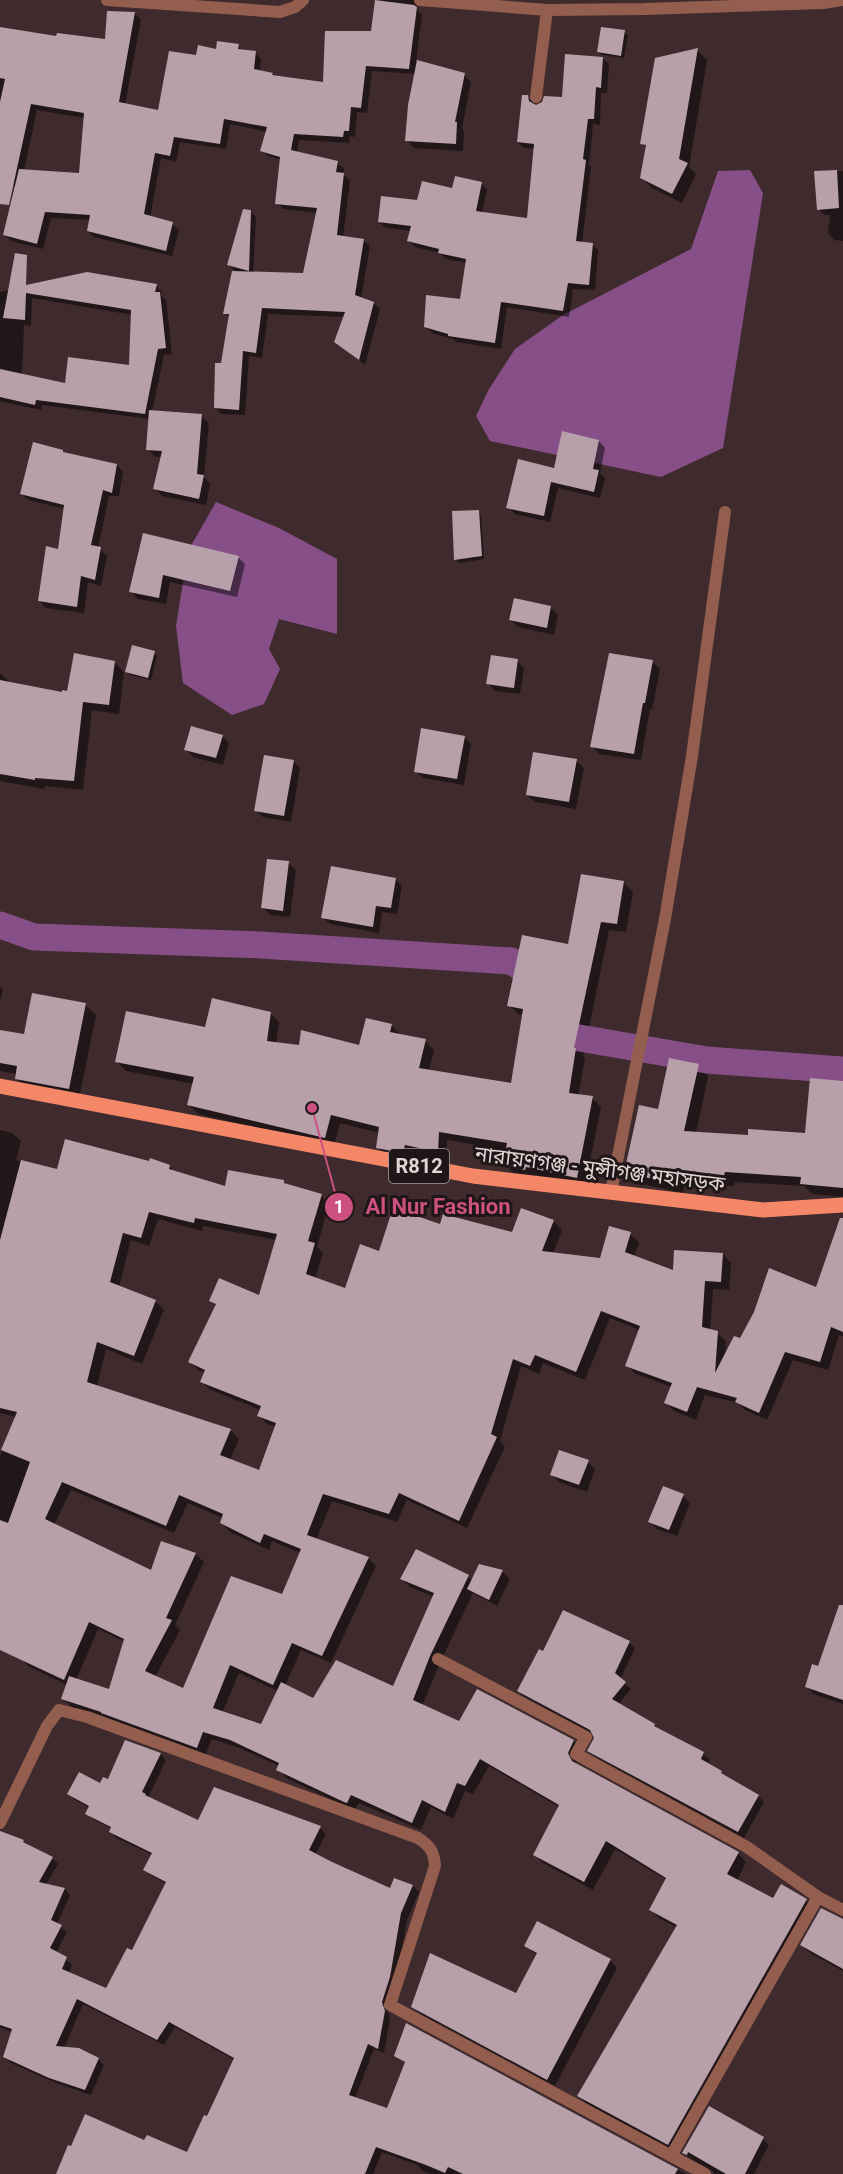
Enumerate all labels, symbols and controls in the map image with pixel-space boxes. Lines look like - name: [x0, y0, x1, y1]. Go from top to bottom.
- street label: নারায়ণগঞ্জ - মুন্সীগঞ্জ মহাসড়ক: [473, 1142, 727, 1196]
- road number: R812: [389, 1149, 449, 1183]
- callout: Al Nur Fashion: [324, 1187, 523, 1227]
- text: Al Nur Fashion: [365, 1194, 511, 1219]
- text: 1: [334, 1196, 344, 1217]

